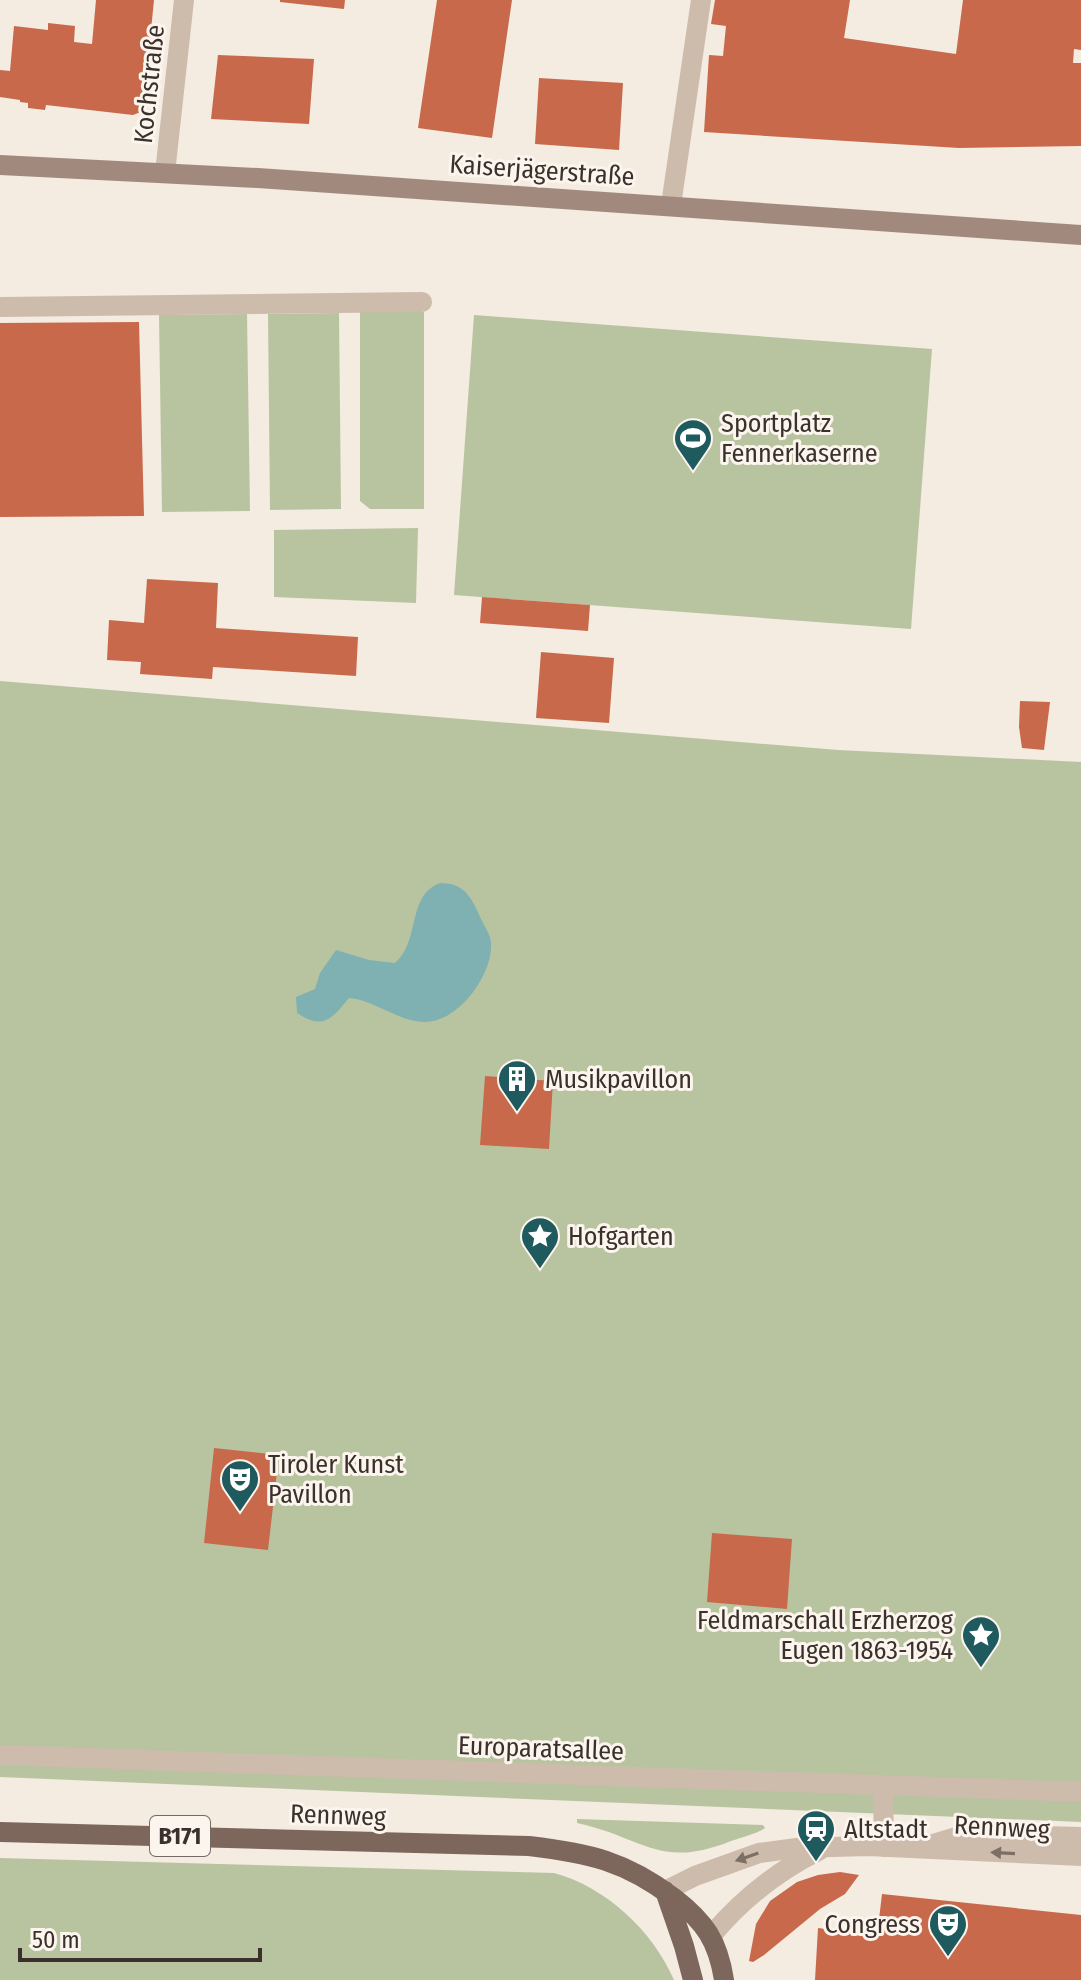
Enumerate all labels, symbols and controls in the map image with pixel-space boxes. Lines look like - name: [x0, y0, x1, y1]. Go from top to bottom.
- street label: Kochstraße: [128, 23, 171, 145]
- street label: Kaiserjägerstraße: [448, 149, 636, 192]
- place label: Sportplatz Fennerkaserne: [721, 408, 878, 469]
- sports icon: Sportplatz Fennerkaserne: [672, 417, 714, 472]
- building icon: Musikpavillon: [496, 1058, 538, 1113]
- place label: Musikpavillon: [545, 1064, 692, 1095]
- place icon: Hofgarten: [519, 1215, 561, 1270]
- place label: Hofgarten: [568, 1221, 674, 1252]
- place label: Tiroler Kunst Pavillon: [268, 1449, 404, 1510]
- theatre icon: Tiroler Kunst Pavillon: [219, 1458, 261, 1513]
- place label: Feldmarschall Erzherzog Eugen 1863-1954: [697, 1605, 954, 1666]
- place icon: Feldmarschall Erzherzog Eugen 1863-1954: [960, 1614, 1002, 1669]
- street label: Europaratsallee: [458, 1730, 624, 1767]
- street label: Rennweg: [289, 1798, 387, 1833]
- station icon: Altstadt: [795, 1808, 837, 1863]
- street label: Rennweg: [953, 1810, 1052, 1846]
- place label: Altstadt: [844, 1814, 928, 1845]
- road number: B171: [150, 1816, 210, 1856]
- one-way arrow: [990, 1846, 1015, 1859]
- one-way arrow: [735, 1852, 759, 1864]
- theatre icon: Congress: [927, 1903, 969, 1958]
- place label: Congress: [825, 1909, 920, 1940]
- scale bar: [20, 1912, 260, 1962]
- text: 50 m: [32, 1926, 80, 1954]

